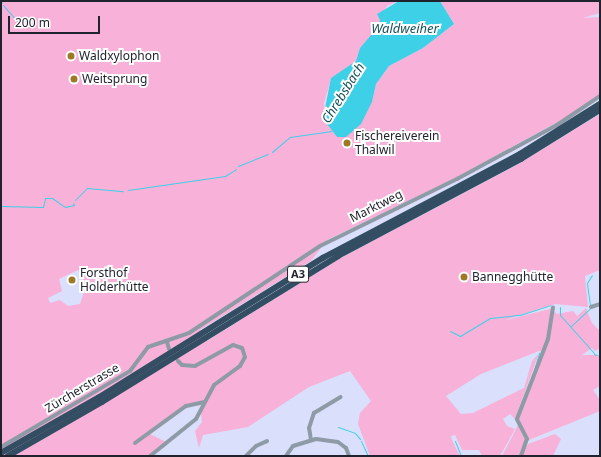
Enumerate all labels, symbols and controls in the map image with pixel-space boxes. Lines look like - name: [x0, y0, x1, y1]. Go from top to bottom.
- scale bar: [10, 8, 102, 34]
- text: 200 m: [15, 14, 50, 31]
- water label: Waldweiher: [371, 20, 439, 36]
- place label: Waldxylophon: [79, 49, 159, 63]
- marker: Waldxylophon: [66, 51, 76, 61]
- water label: Chrebsbach: [318, 60, 368, 126]
- place label: Weitsprung: [82, 72, 147, 86]
- marker: Weitsprung: [69, 74, 79, 84]
- place label: Fischereiverein Thalwil: [355, 129, 439, 157]
- marker: Fischereiverein Thalwil: [342, 138, 352, 148]
- street label: Marktweg: [347, 187, 405, 225]
- road number: A3: [287, 265, 309, 283]
- place label: Forsthof Holderhütte: [80, 266, 149, 294]
- place label: Bannegghütte: [472, 270, 553, 284]
- marker: Bannegghütte: [459, 272, 469, 282]
- marker: Forsthof Holderhütte: [67, 275, 77, 285]
- street label: Zürcherstrasse: [42, 360, 122, 416]

